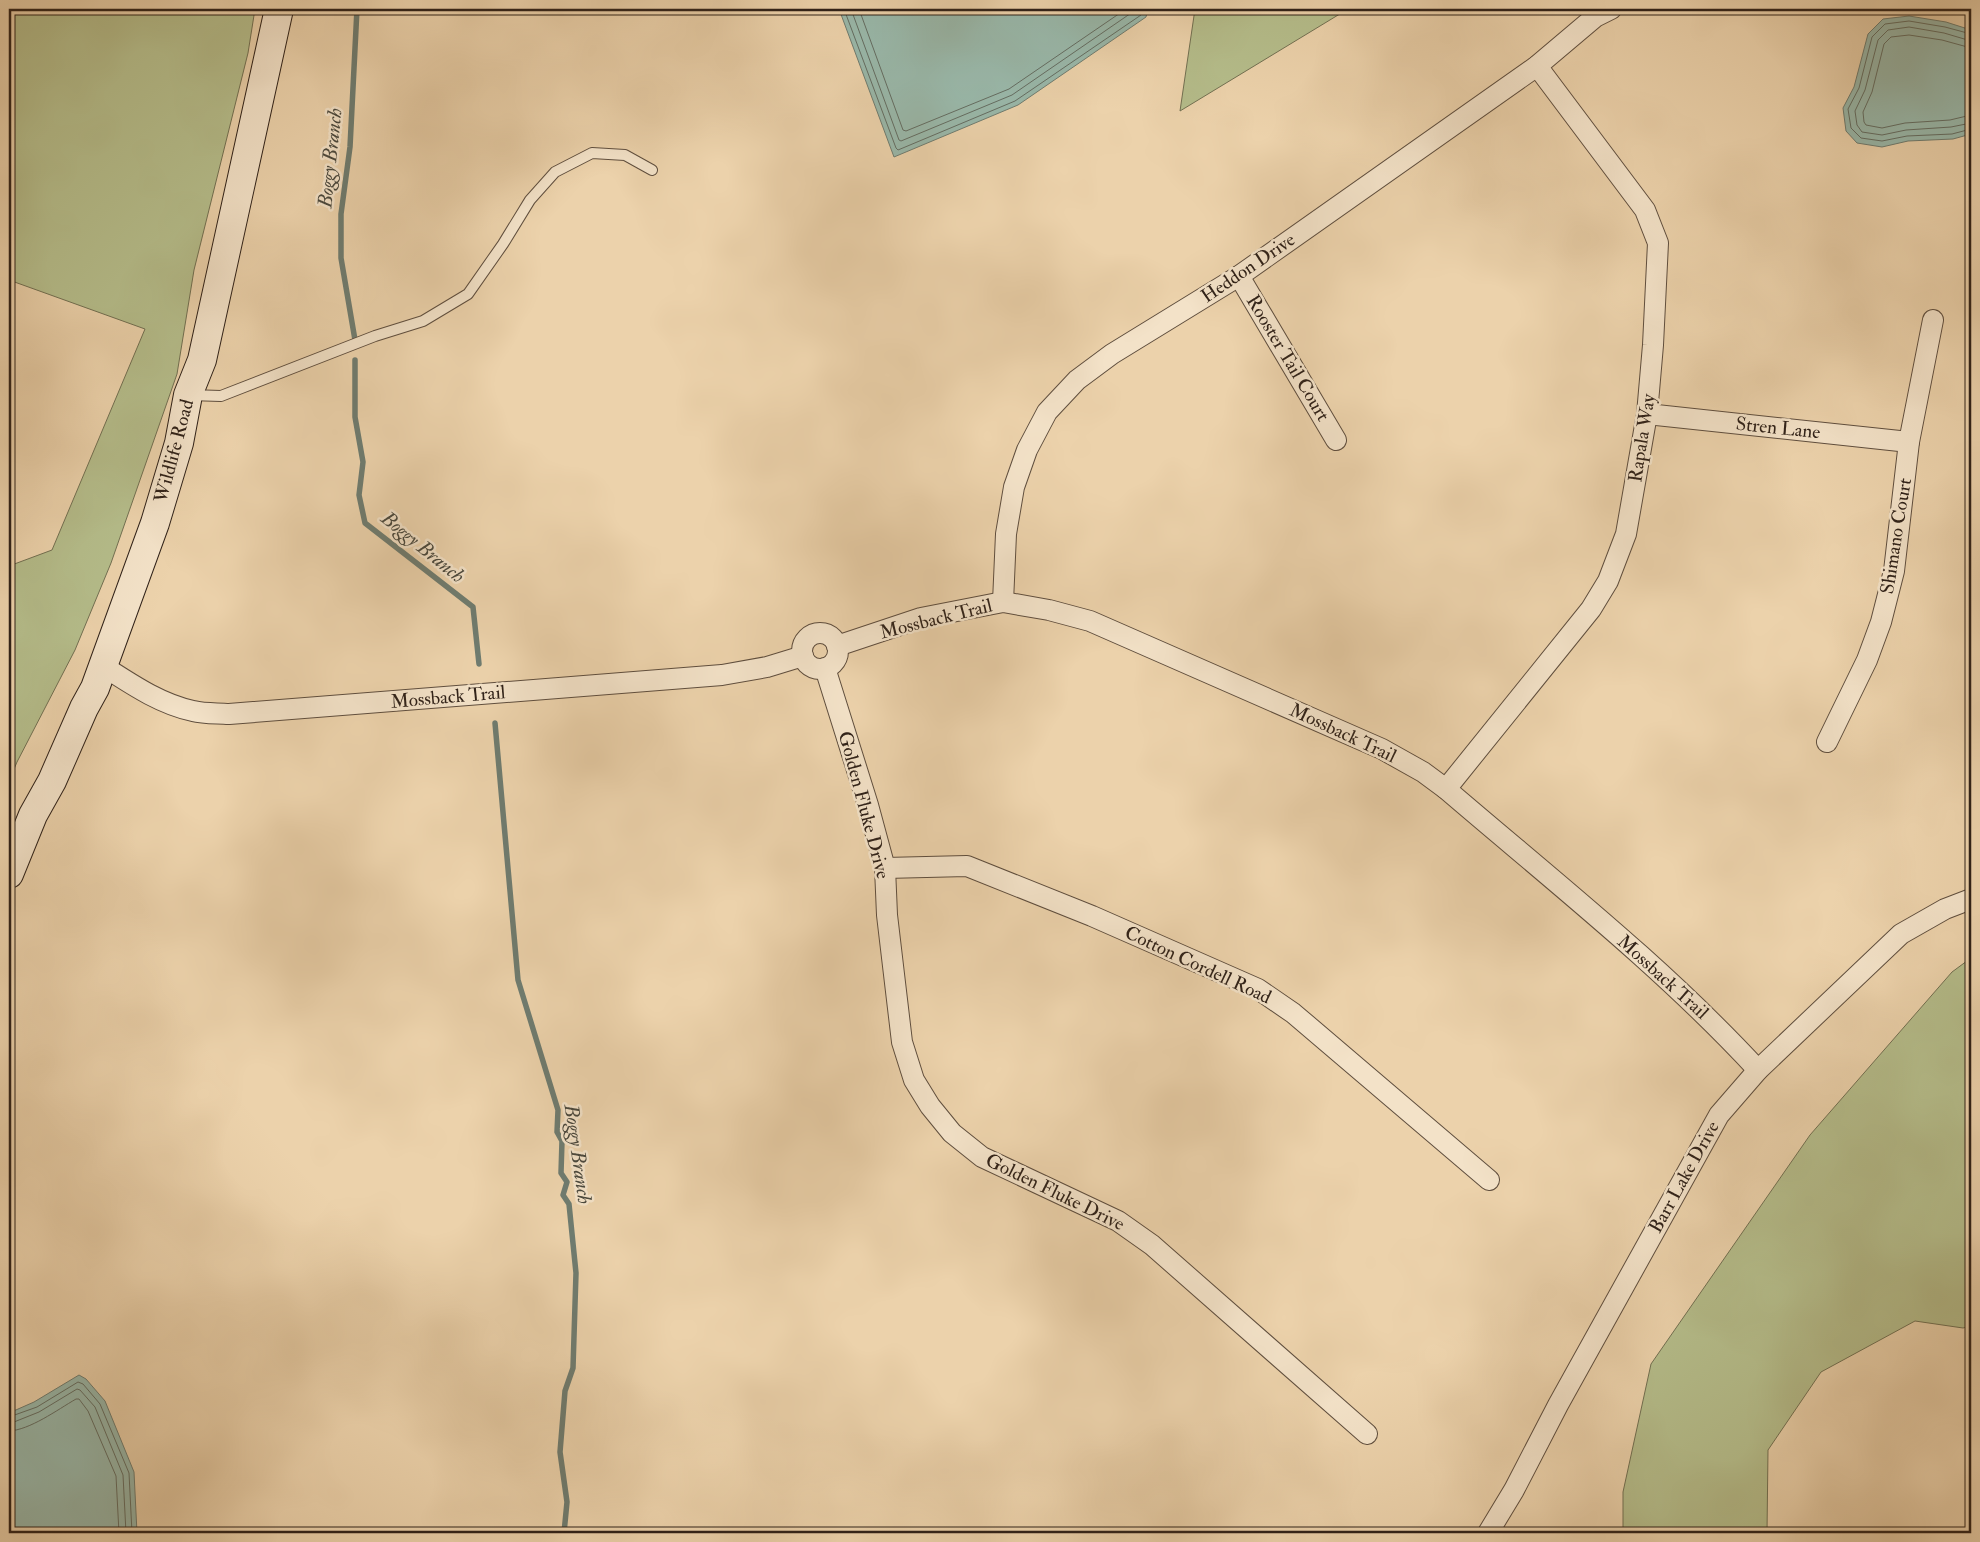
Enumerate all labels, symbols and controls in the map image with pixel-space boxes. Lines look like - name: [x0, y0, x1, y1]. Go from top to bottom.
- water label: Boggy Branch: [312, 107, 348, 210]
- street label: Heddon Drive: [1196, 228, 1300, 308]
- street label: Rooster Tail Court: [1241, 290, 1335, 426]
- street label: Rapala Way: [1623, 391, 1662, 484]
- street label: Wildlife Road: [148, 396, 199, 506]
- street label: Stren Lane: [1735, 412, 1821, 444]
- street label: Shimano Court: [1875, 476, 1917, 596]
- water label: Boggy Branch: [375, 505, 470, 588]
- street label: Mossback Trail: [877, 593, 995, 645]
- street label: Mossback Trail: [390, 680, 506, 714]
- street label: Mossback Trail: [1286, 698, 1400, 768]
- street label: Golden Fluke Drive: [833, 729, 895, 881]
- street label: Cotton Cordell Road: [1121, 921, 1276, 1010]
- street label: Mossback Trail: [1612, 930, 1714, 1024]
- water label: Boggy Branch: [558, 1102, 597, 1205]
- street label: Barr Lake Drive: [1643, 1117, 1725, 1237]
- street label: Golden Fluke Drive: [982, 1148, 1128, 1236]

